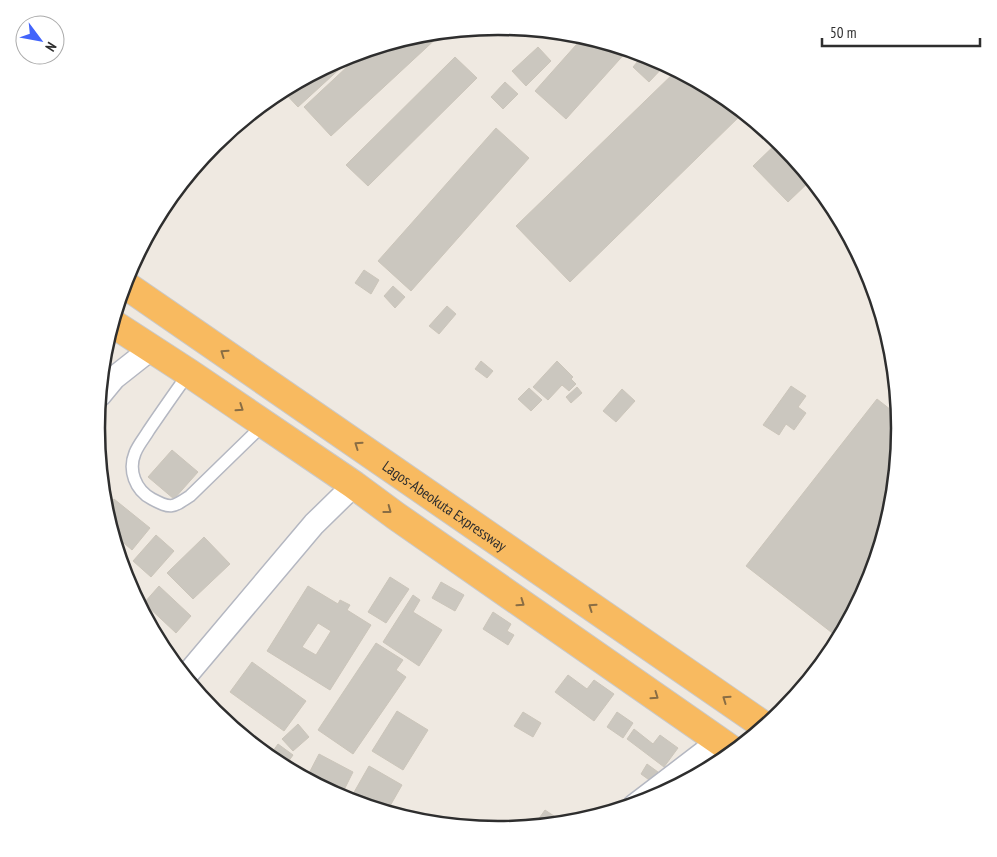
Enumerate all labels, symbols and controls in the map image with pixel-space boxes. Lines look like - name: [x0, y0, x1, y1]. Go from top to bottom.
- north arrow: [15, 15, 65, 65]
- scale bar: [822, 15, 980, 47]
- text: 50 m: [830, 23, 856, 42]
- text: N: [41, 39, 61, 55]
- one-way arrow: [220, 350, 230, 359]
- one-way arrow: [235, 402, 244, 411]
- one-way arrow: [354, 442, 364, 451]
- street label: Lagos-Abeokuta Expressway: [379, 456, 511, 555]
- one-way arrow: [382, 505, 391, 513]
- one-way arrow: [516, 597, 525, 606]
- one-way arrow: [589, 604, 598, 613]
- one-way arrow: [649, 690, 659, 699]
- one-way arrow: [722, 696, 732, 705]

